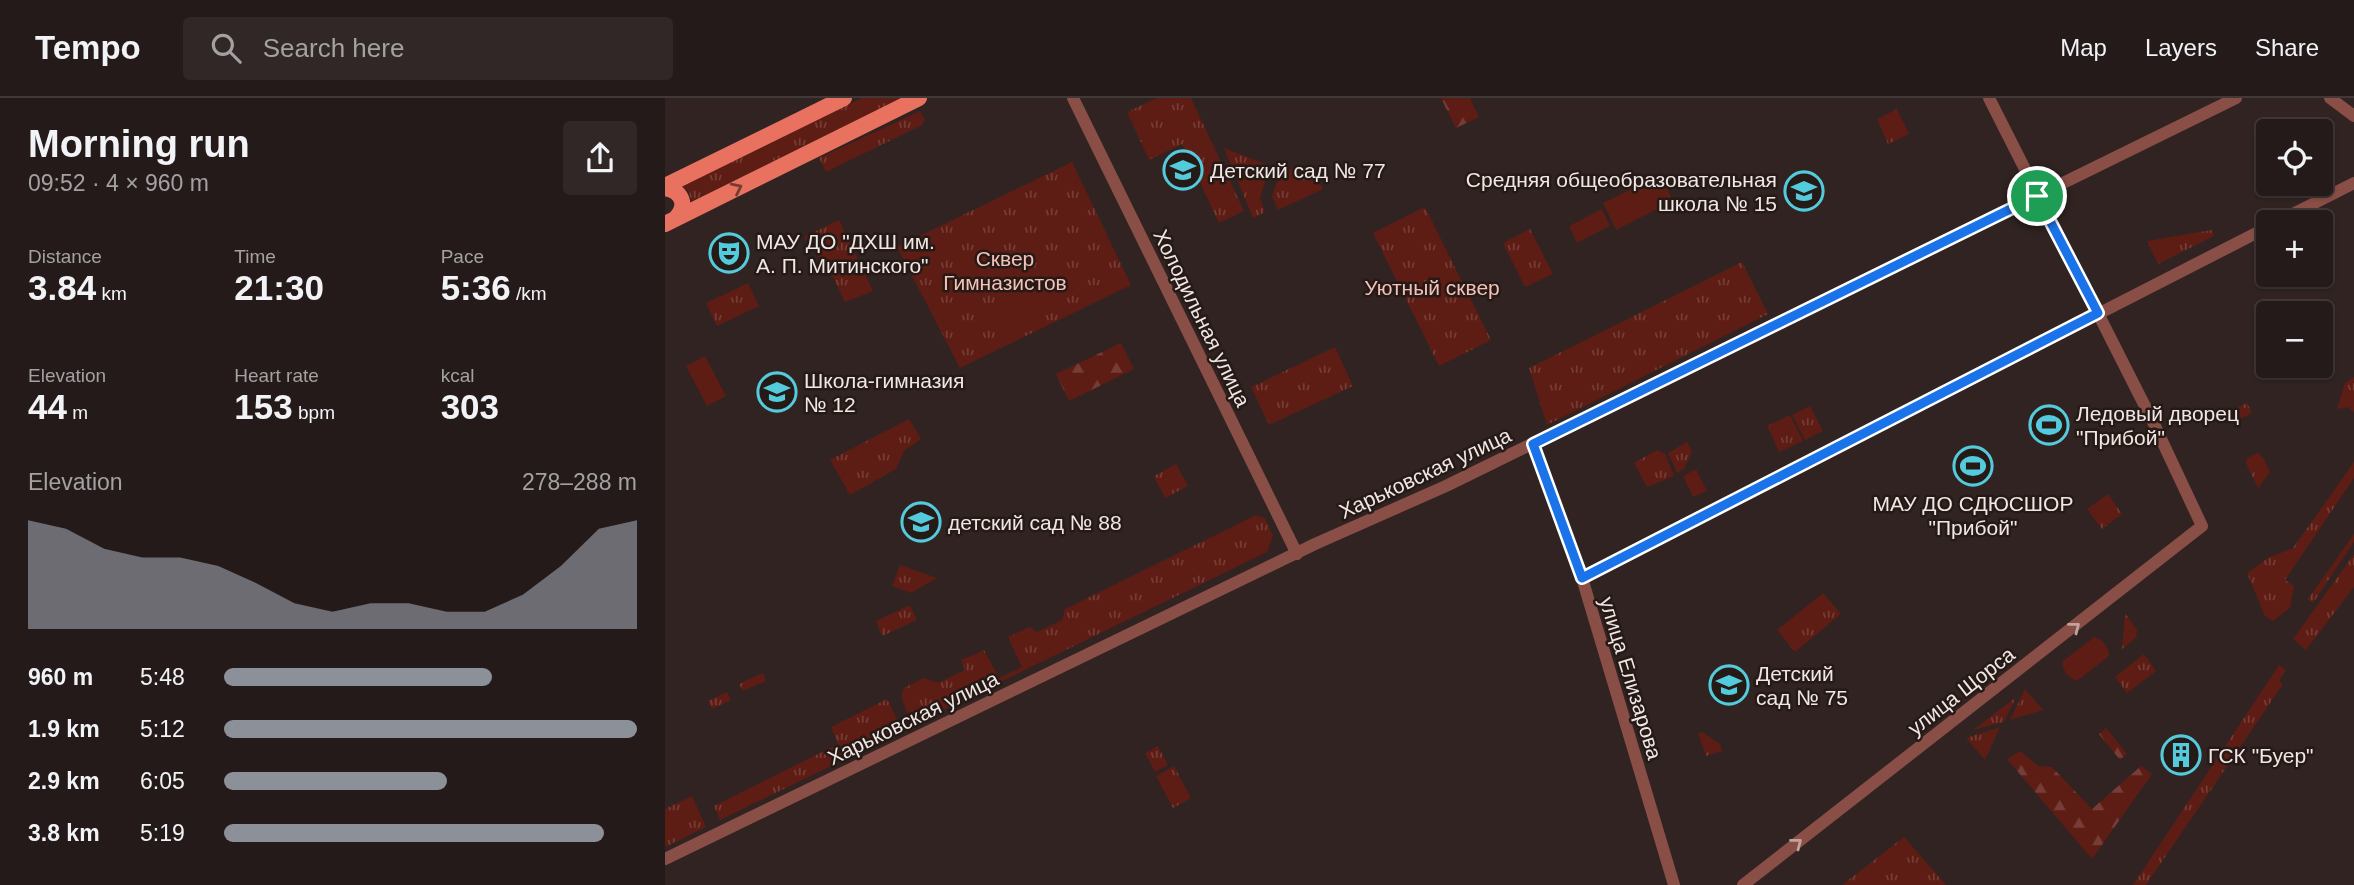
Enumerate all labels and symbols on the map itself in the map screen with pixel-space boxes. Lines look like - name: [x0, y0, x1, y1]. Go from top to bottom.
- school or university icon: Детский сад № 77: [1162, 149, 1204, 191]
- place label: Детский сад № 77: [1210, 159, 1386, 182]
- pin: [2007, 166, 2067, 226]
- place label: Средняя общеобразовательная школа № 15: [1466, 168, 1777, 215]
- school or university icon: Средняя общеобразовательная школа № 15: [1783, 170, 1825, 212]
- one-way arrow: [730, 182, 742, 196]
- street label: Холодильная улица: [1149, 226, 1255, 411]
- place label: МАУ ДО "ДХШ им. А. П. Митинского": [756, 230, 935, 277]
- theatre icon: МАУ ДО "ДХШ им. А. П. Митинского": [708, 232, 750, 274]
- park label: Сквер Гимназистов: [943, 247, 1067, 294]
- park label: Уютный сквер: [1364, 276, 1500, 299]
- place label: Школа-гимназия № 12: [804, 369, 964, 416]
- school or university icon: Школа-гимназия № 12: [756, 371, 798, 413]
- place label: Ледовый дворец "Прибой": [2076, 402, 2239, 449]
- sports icon: Ледовый дворец "Прибой": [2028, 404, 2070, 446]
- street label: Харьковская улица: [1335, 423, 1515, 523]
- sports icon: МАУ ДО СДЮСШОР "Прибой": [1952, 445, 1994, 487]
- place label: МАУ ДО СДЮСШОР "Прибой": [1873, 492, 2073, 539]
- school or university icon: детский сад № 88: [900, 501, 942, 543]
- place label: детский сад № 88: [948, 511, 1122, 534]
- street label: улица Елизарова: [1595, 594, 1667, 762]
- one-way arrow: [2067, 622, 2079, 635]
- street label: улица Щорса: [1903, 642, 2019, 740]
- place label: Детский сад № 75: [1756, 662, 1848, 709]
- school or university icon: Детский сад № 75: [1708, 664, 1750, 706]
- street label: Харьковская улица: [824, 667, 1002, 769]
- building icon: ГСК "Буер": [2160, 734, 2202, 776]
- place label: ГСК "Буер": [2208, 744, 2314, 767]
- one-way arrow: [1788, 839, 1801, 851]

